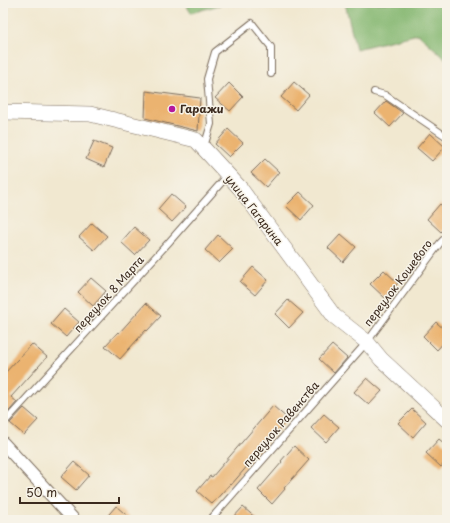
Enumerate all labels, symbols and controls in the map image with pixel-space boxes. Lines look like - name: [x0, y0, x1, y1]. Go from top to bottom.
- place label: Гаражи: [180, 100, 224, 117]
- marker: Гаражи: [167, 104, 177, 114]
- street label: улица Гагарина: [221, 171, 288, 249]
- street label: переулок Кошевого: [359, 236, 436, 330]
- street label: переулок 8 Марта: [69, 251, 148, 336]
- street label: переулок Равенства: [239, 377, 323, 470]
- scale bar: [20, 479, 119, 505]
- text: 50 m: [26, 483, 57, 501]

